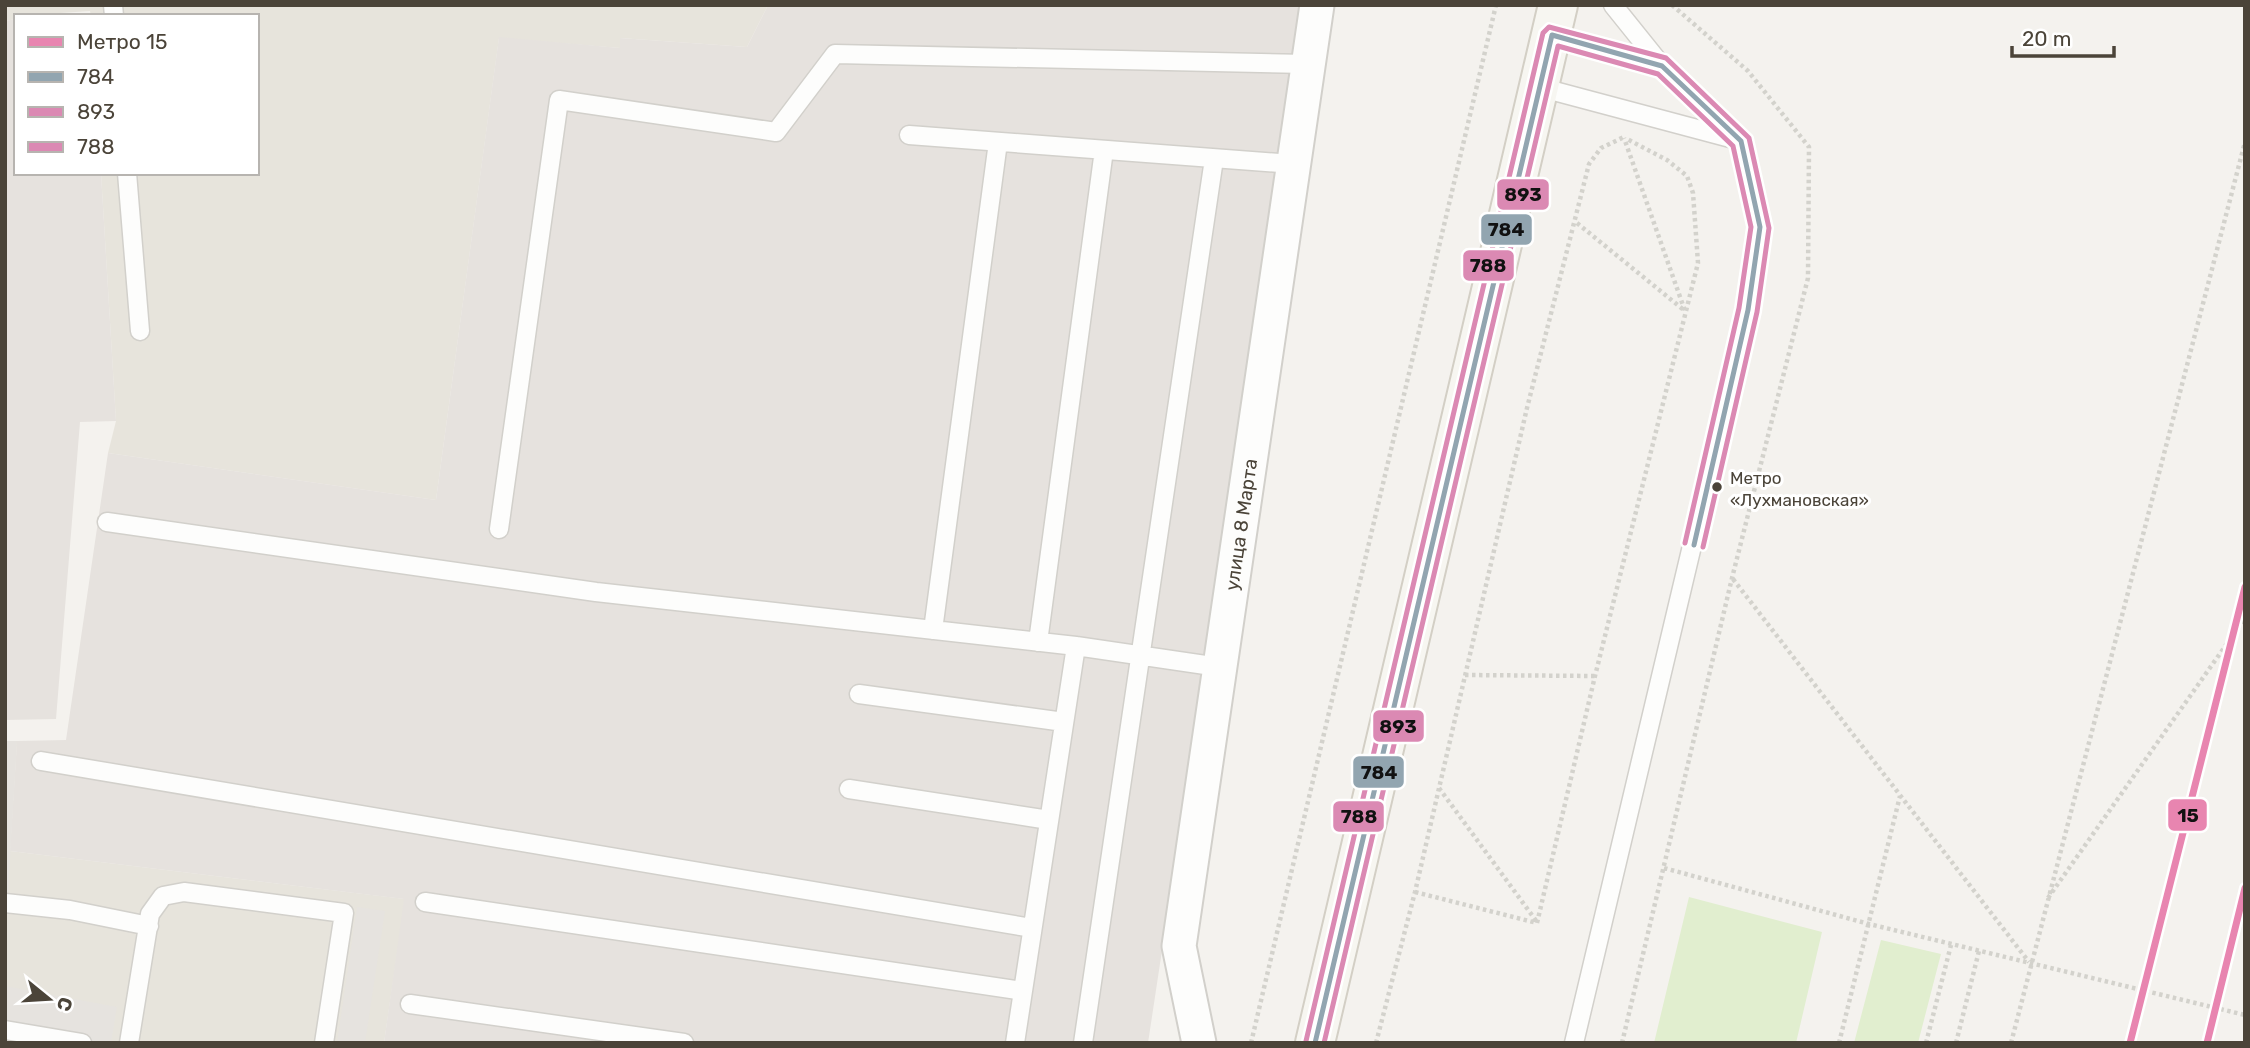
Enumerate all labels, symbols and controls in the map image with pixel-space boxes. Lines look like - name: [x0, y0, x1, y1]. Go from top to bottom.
- legend: [14, 14, 259, 175]
- scale bar: [2012, 14, 2114, 58]
- text: 20 m: [2022, 26, 2071, 51]
- text: Метро 15: [77, 29, 167, 54]
- text: 784: [77, 64, 114, 89]
- text: 893: [77, 99, 115, 124]
- text: 788: [77, 134, 115, 159]
- line badge: 893: [1496, 178, 1550, 211]
- text: 893: [1504, 183, 1542, 206]
- line badge: 784: [1480, 213, 1533, 246]
- text: 784: [1488, 218, 1524, 241]
- line badge: 788: [1462, 249, 1515, 282]
- text: 788: [1470, 254, 1506, 277]
- street label: улица 8 Марта: [1220, 457, 1262, 592]
- place label: Метро «Лухмановская»: [1730, 468, 1869, 510]
- marker: Метро «Лухмановская»: [1710, 480, 1724, 494]
- line badge: 893: [1372, 709, 1425, 743]
- text: 893: [1379, 715, 1417, 738]
- line badge: 784: [1352, 755, 1405, 789]
- text: 784: [1361, 761, 1397, 784]
- line badge: 15: [2167, 798, 2208, 832]
- line badge: 788: [1332, 800, 1385, 833]
- text: 15: [2177, 804, 2199, 827]
- text: 788: [1341, 805, 1377, 828]
- north arrow: [14, 964, 84, 1034]
- text: С: [52, 994, 78, 1014]

